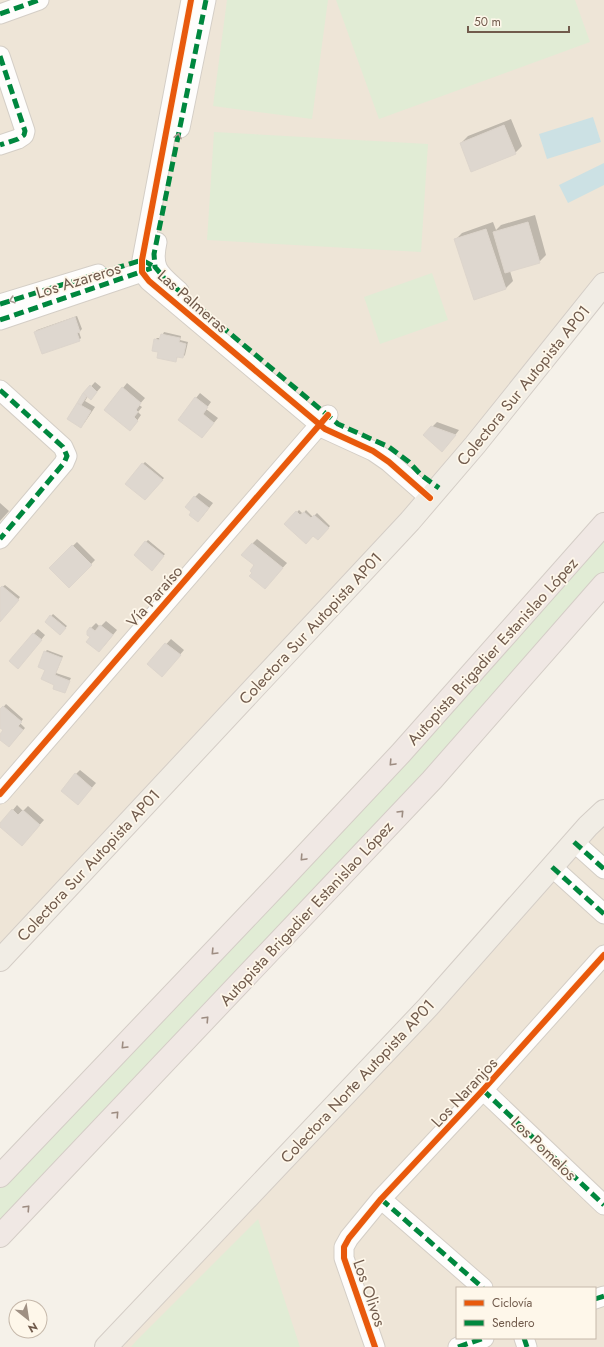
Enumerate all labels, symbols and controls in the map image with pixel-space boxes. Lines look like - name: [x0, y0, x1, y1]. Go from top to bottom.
- scale bar: [468, 8, 569, 34]
- text: 50 m: [474, 13, 501, 31]
- one-way arrow: [174, 133, 182, 140]
- street label: Los Azareros: [33, 257, 123, 304]
- street label: Las Palmeras: [153, 264, 233, 338]
- one-way arrow: [9, 295, 16, 304]
- street label: Colectora Sur Autopista AP01: [451, 300, 595, 471]
- street label: Colectora Sur Autopista AP01: [234, 547, 387, 710]
- street label: Autopista Brigadier Estanislao López: [402, 552, 584, 750]
- street label: Vía Paraíso: [121, 560, 188, 632]
- one-way arrow: [389, 758, 397, 766]
- street label: Colectora Sur Autopista AP01: [12, 784, 165, 947]
- one-way arrow: [396, 810, 404, 818]
- street label: Autopista Brigadier Estanislao López: [214, 815, 399, 1011]
- one-way arrow: [301, 853, 308, 861]
- one-way arrow: [211, 947, 219, 955]
- street label: Colectora Norte Autopista AP01: [275, 994, 440, 1168]
- one-way arrow: [201, 1016, 209, 1024]
- one-way arrow: [122, 1042, 129, 1049]
- street label: Los Naranjos: [426, 1052, 503, 1132]
- one-way arrow: [112, 1111, 119, 1119]
- street label: Los Pomelos: [506, 1111, 582, 1186]
- one-way arrow: [22, 1205, 30, 1213]
- street label: Los Olivos: [347, 1256, 392, 1330]
- legend: [456, 1287, 596, 1339]
- text: Ciclovía: [492, 1294, 533, 1312]
- north arrow: [8, 1299, 48, 1339]
- text: Sendero: [492, 1314, 535, 1332]
- text: N: [25, 1319, 41, 1337]

